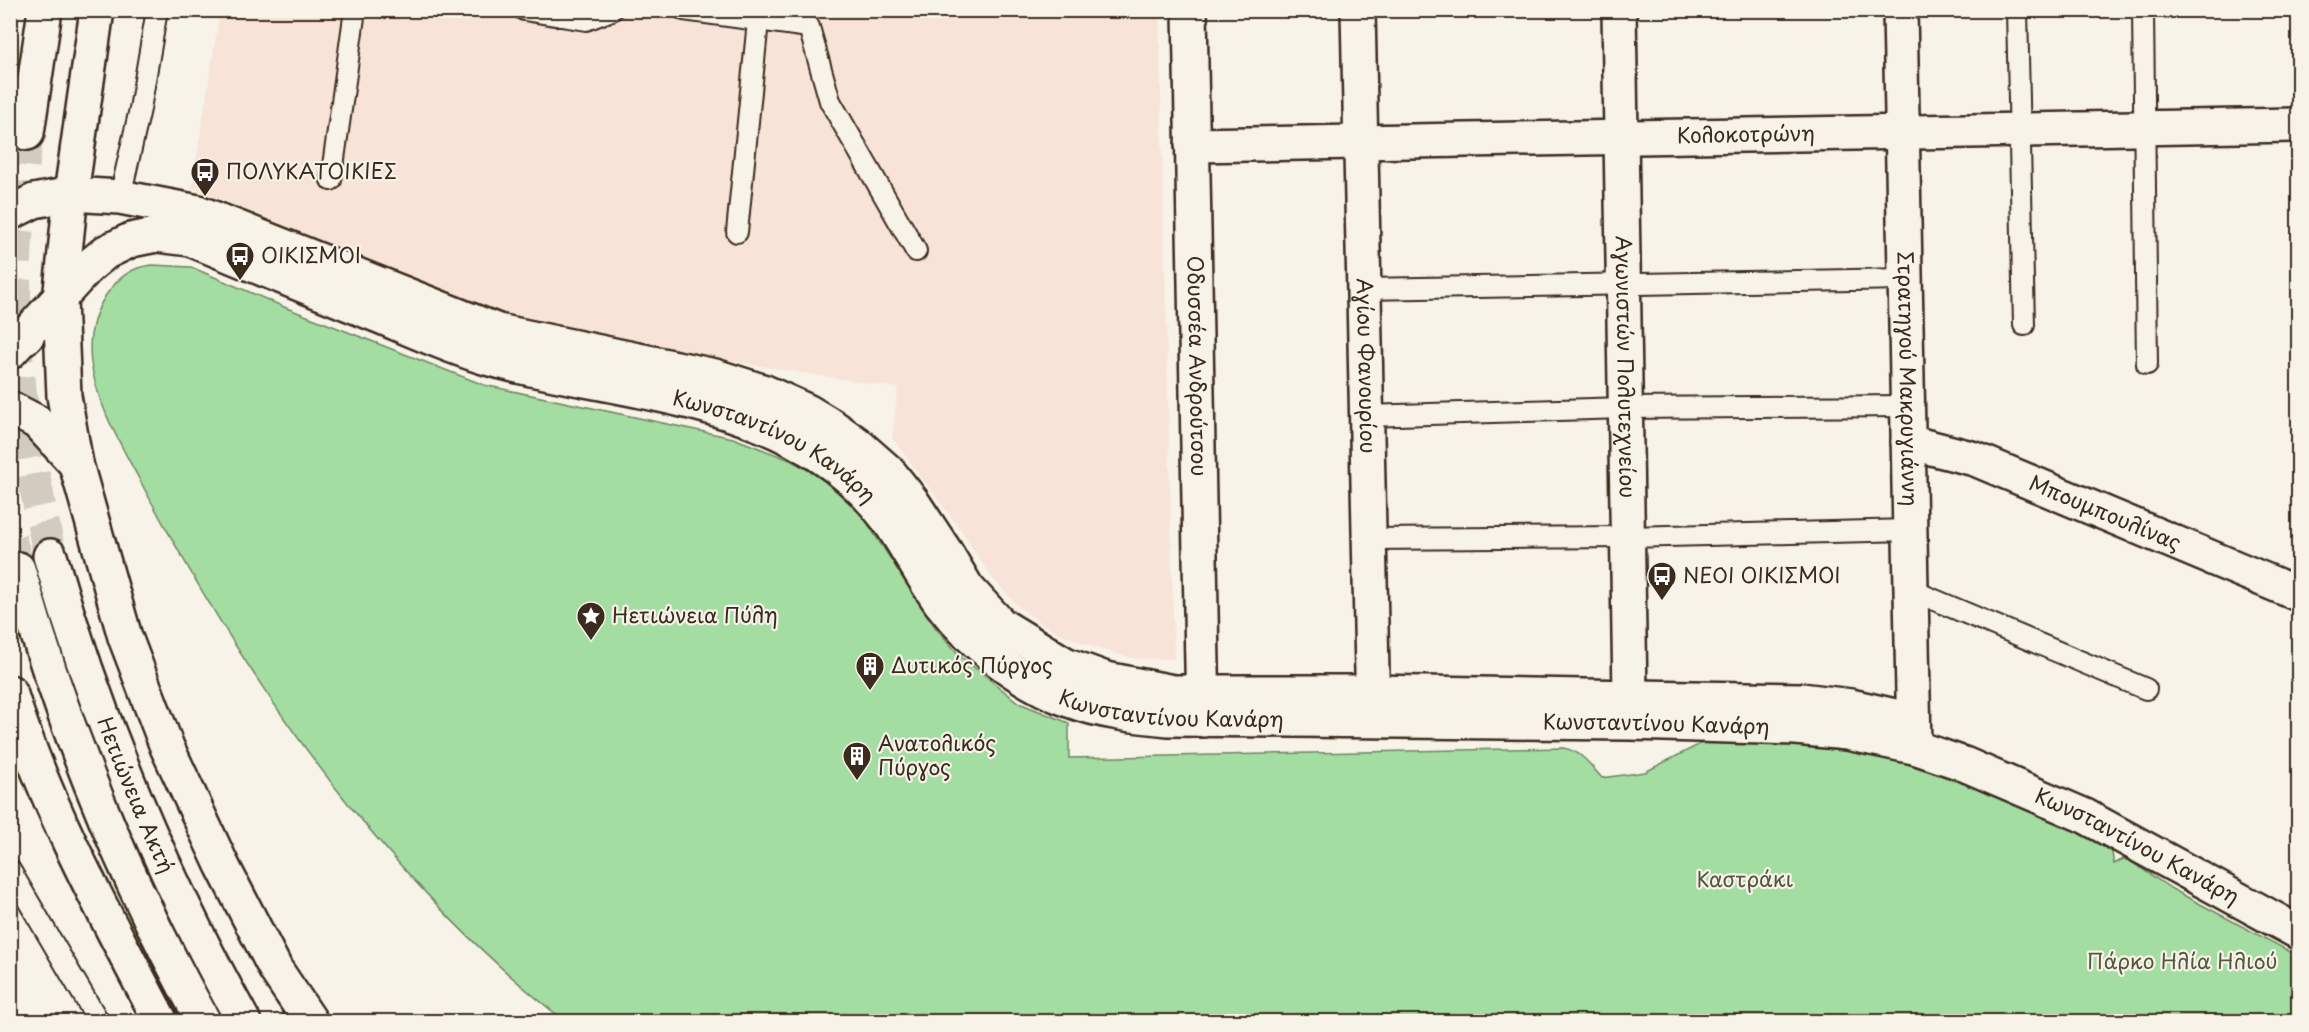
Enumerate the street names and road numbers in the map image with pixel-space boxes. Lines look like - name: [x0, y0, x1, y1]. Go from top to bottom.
- street label: Κολοκοτρώνη: [1677, 116, 1815, 150]
- street label: Αγωνιστών Πολυτεχνείου: [1609, 235, 1645, 498]
- street label: Στρατηγού Μακρυγιάννη: [1891, 251, 1927, 507]
- street label: Οδυσσέα Ανδρούτσου: [1180, 255, 1217, 477]
- street label: Αγίου Φανουρίου: [1350, 278, 1385, 454]
- street label: Κωνσταντίνου Κανάρη: [670, 380, 885, 509]
- street label: Μπουμπουλίνας: [2025, 465, 2187, 558]
- street label: Κωνσταντίνου Κανάρη: [1055, 680, 1284, 734]
- street label: Κωνσταντίνου Κανάρη: [1543, 704, 1770, 741]
- street label: Ηετιώνεια Ακτή: [90, 712, 184, 878]
- street label: Κωνσταντίνου Κανάρη: [2030, 778, 2246, 911]

